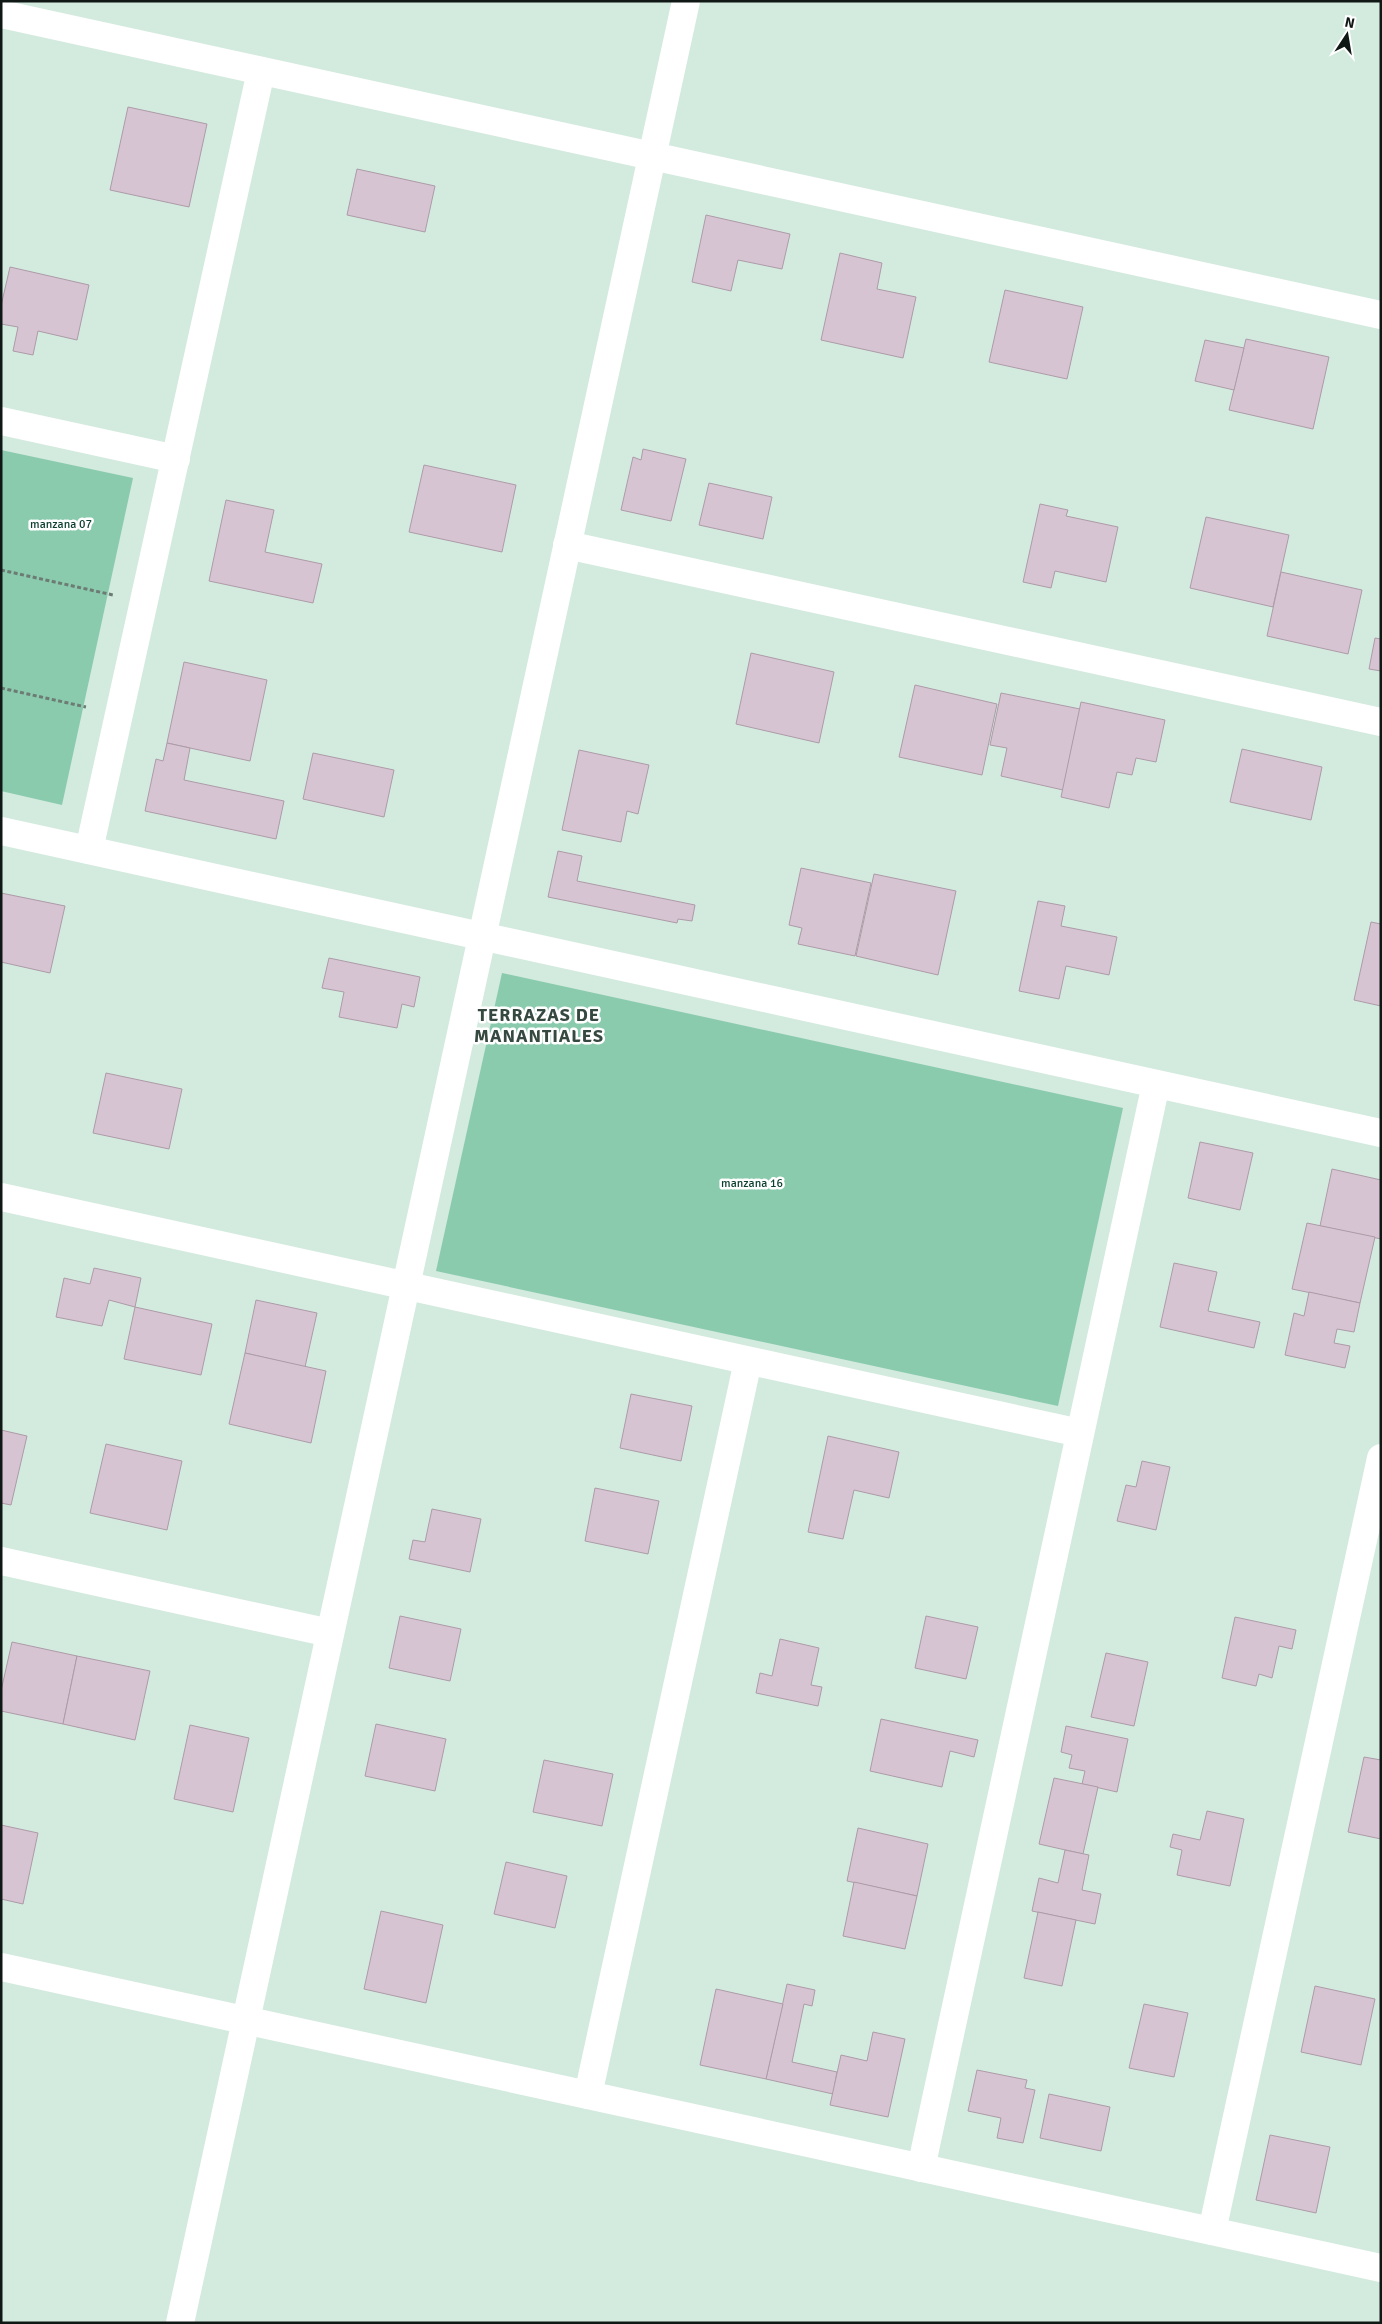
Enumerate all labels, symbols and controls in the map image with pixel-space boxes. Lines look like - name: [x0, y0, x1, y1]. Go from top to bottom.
- north arrow: [1322, 10, 1372, 60]
- text: N: [1343, 13, 1356, 32]
- park label: manzana 07: [30, 517, 92, 532]
- district label: TERRAZAS DE MANANTIALES: [474, 1004, 604, 1047]
- park label: manzana 16: [721, 1176, 783, 1191]

